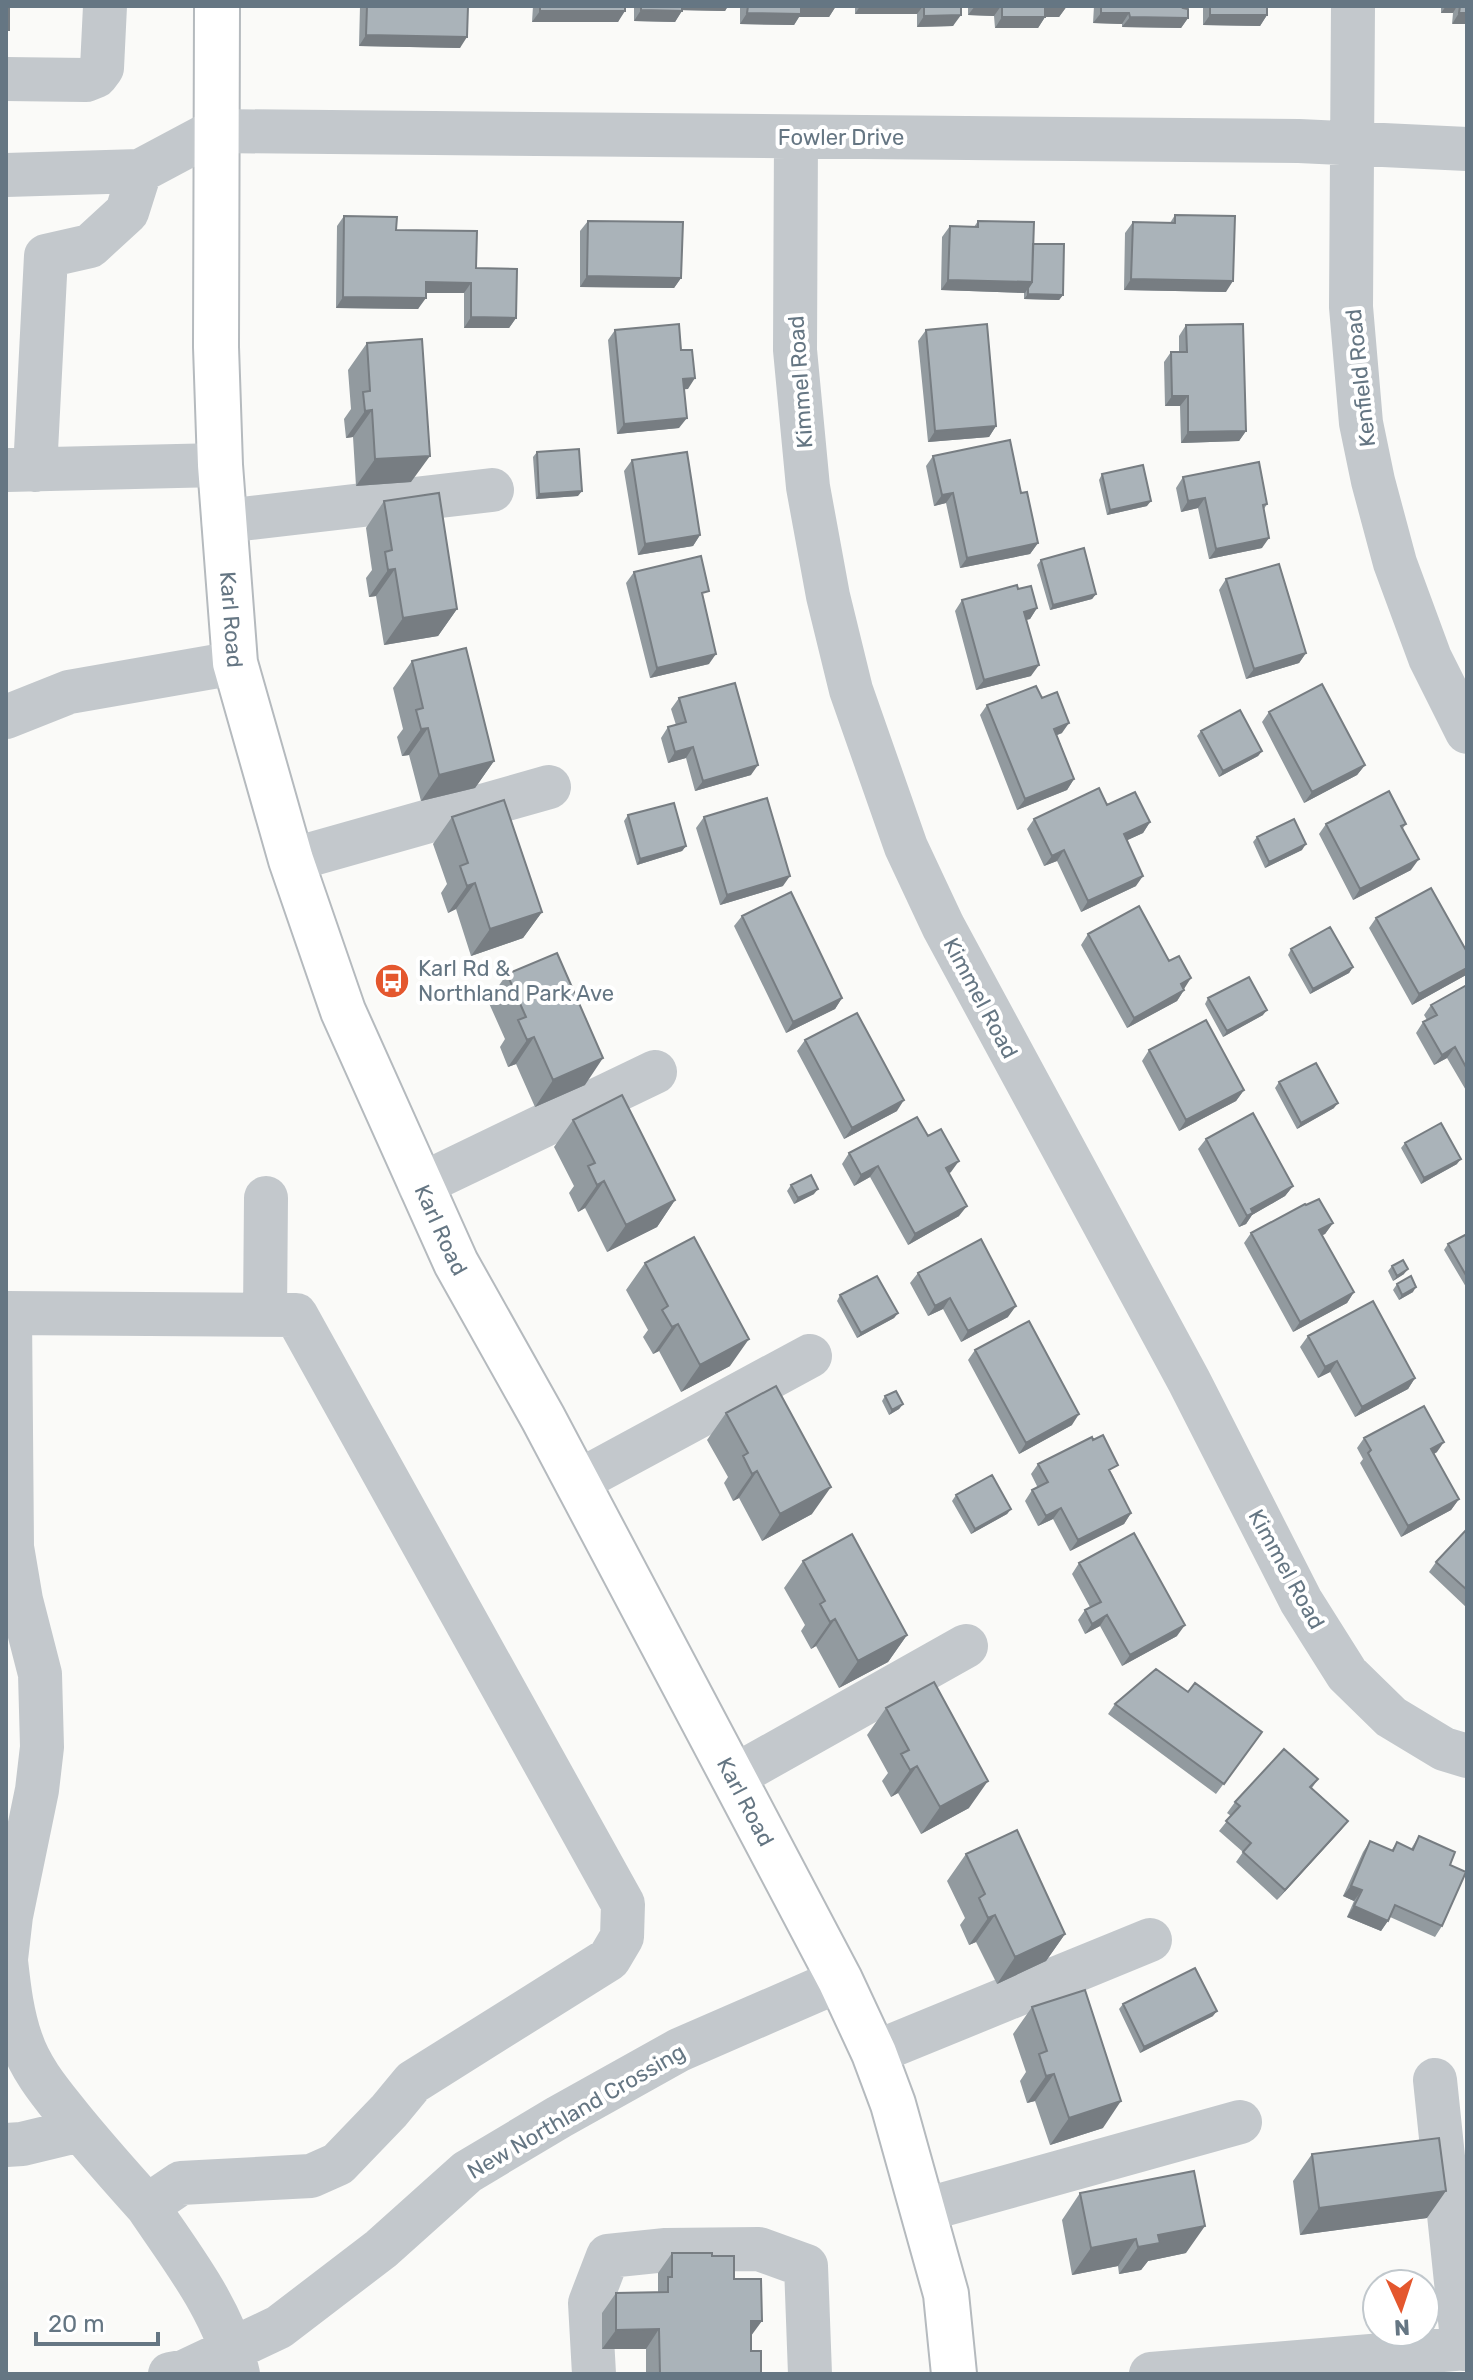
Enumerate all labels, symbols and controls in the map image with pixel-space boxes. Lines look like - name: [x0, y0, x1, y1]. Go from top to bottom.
- street label: Fowler Drive: [778, 124, 904, 151]
- street label: Kenfield Road: [1340, 308, 1381, 448]
- street label: Kimmel Road: [782, 315, 819, 449]
- street label: Karl Road: [214, 570, 248, 669]
- street label: Kimmel Road: [937, 933, 1024, 1063]
- place label: Karl Rd & Northland Park Ave: [418, 955, 614, 1007]
- bus stop icon: Karl Rd & Northland Park Ave: [373, 962, 411, 1000]
- street label: Karl Road: [409, 1180, 473, 1280]
- street label: Kimmel Road: [1243, 1505, 1331, 1634]
- street label: Karl Road: [711, 1753, 780, 1851]
- street label: New Northland Crossing: [463, 2038, 690, 2185]
- north arrow: [1361, 2268, 1441, 2348]
- scale bar: [36, 2296, 158, 2346]
- text: 20 m: [48, 2310, 105, 2338]
- text: N: [1393, 2314, 1411, 2341]

